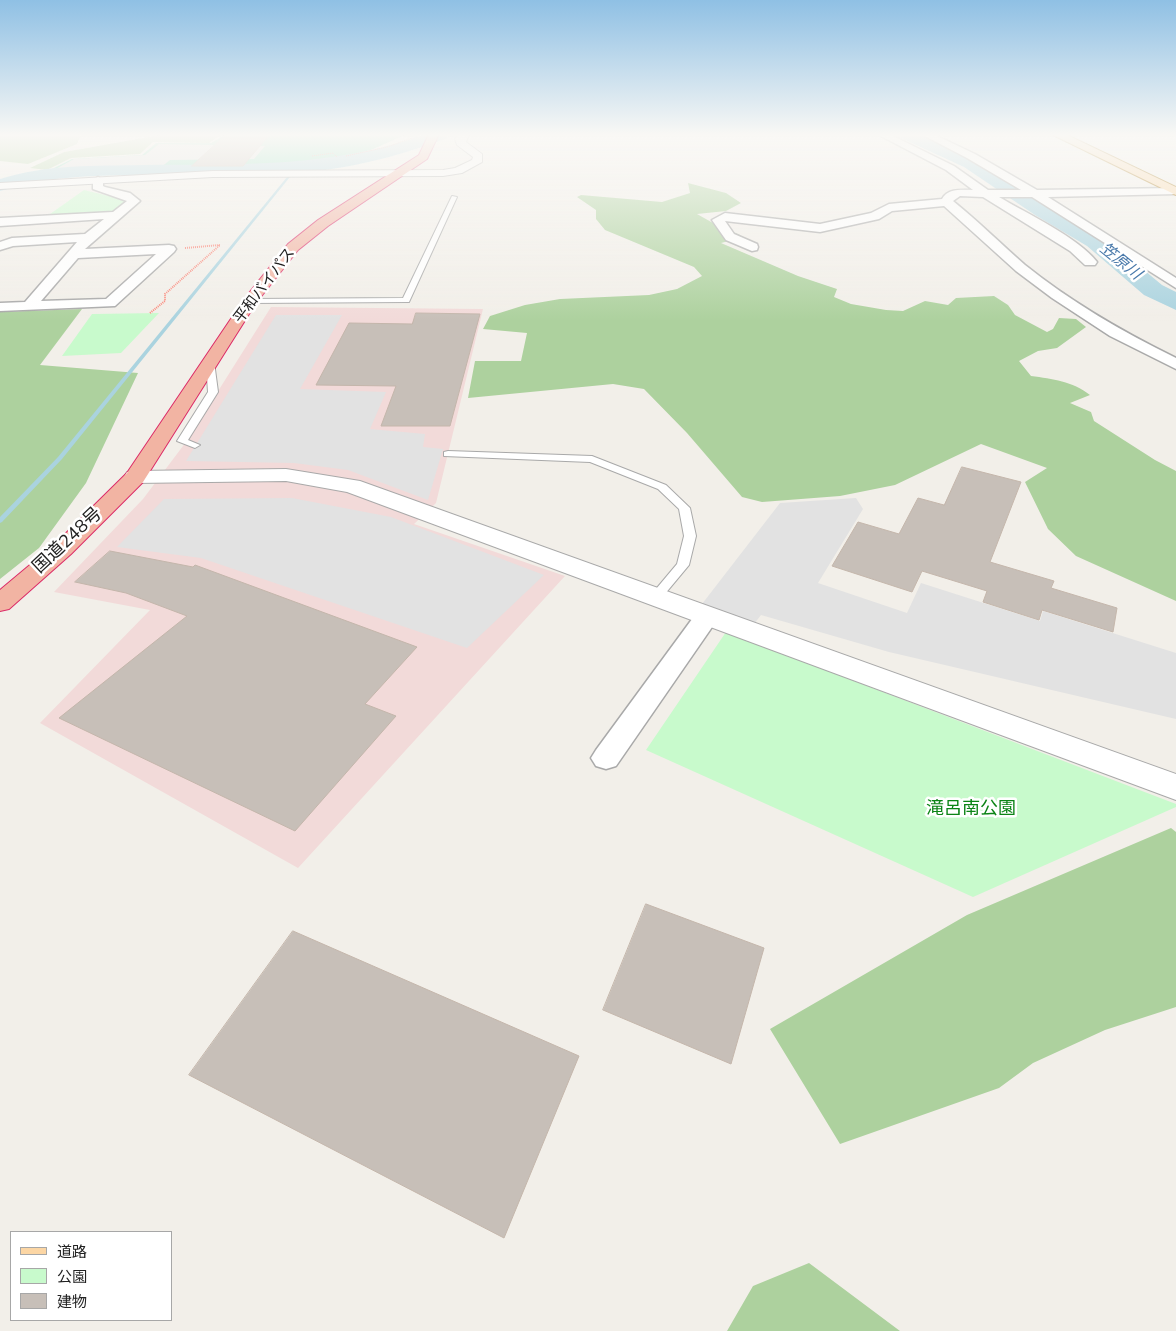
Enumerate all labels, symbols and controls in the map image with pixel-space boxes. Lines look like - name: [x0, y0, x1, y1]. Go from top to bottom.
- water label: 笠原川: [1095, 239, 1145, 285]
- street label: 平和バイパス: [231, 245, 299, 327]
- street label: 国道248号: [29, 504, 107, 578]
- park label: 滝呂南公園: [926, 799, 1016, 821]
- legend: [10, 1231, 172, 1321]
- text: 道路: [57, 1242, 87, 1262]
- text: 公園: [57, 1267, 87, 1287]
- text: 建物: [57, 1292, 87, 1312]

